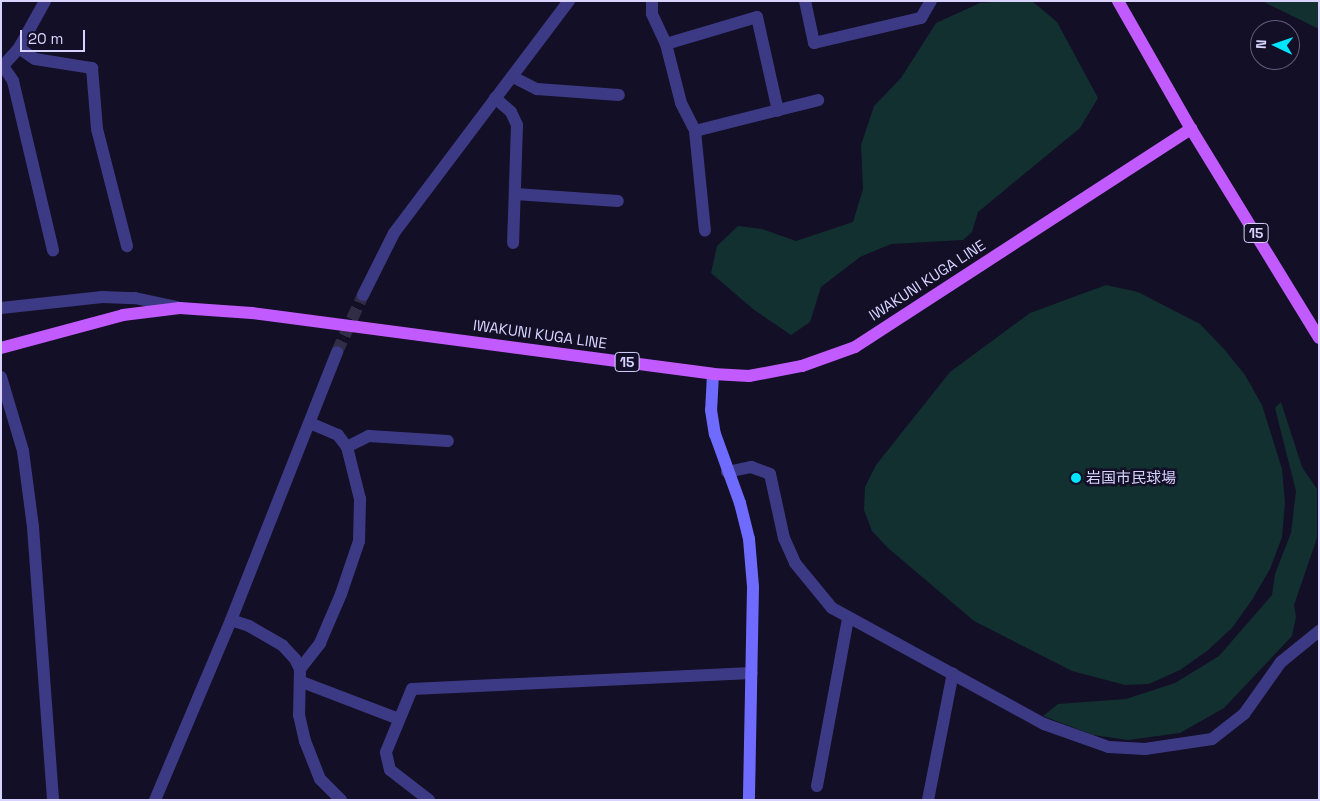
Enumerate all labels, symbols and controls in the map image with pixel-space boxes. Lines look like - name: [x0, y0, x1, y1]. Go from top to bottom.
- scale bar: [22, 20, 88, 52]
- north arrow: [1250, 20, 1300, 70]
- text: 20 m: [28, 29, 63, 48]
- text: N: [1252, 39, 1270, 49]
- road number: 15: [1244, 222, 1268, 244]
- street label: IWAKUNI KUGA LINE: [865, 236, 989, 324]
- street label: IWAKUNI KUGA LINE: [472, 316, 608, 352]
- road number: 15: [614, 351, 640, 374]
- place label: 岩国市民球場: [1086, 469, 1176, 487]
- marker: 岩国市民球場: [1070, 472, 1082, 484]

